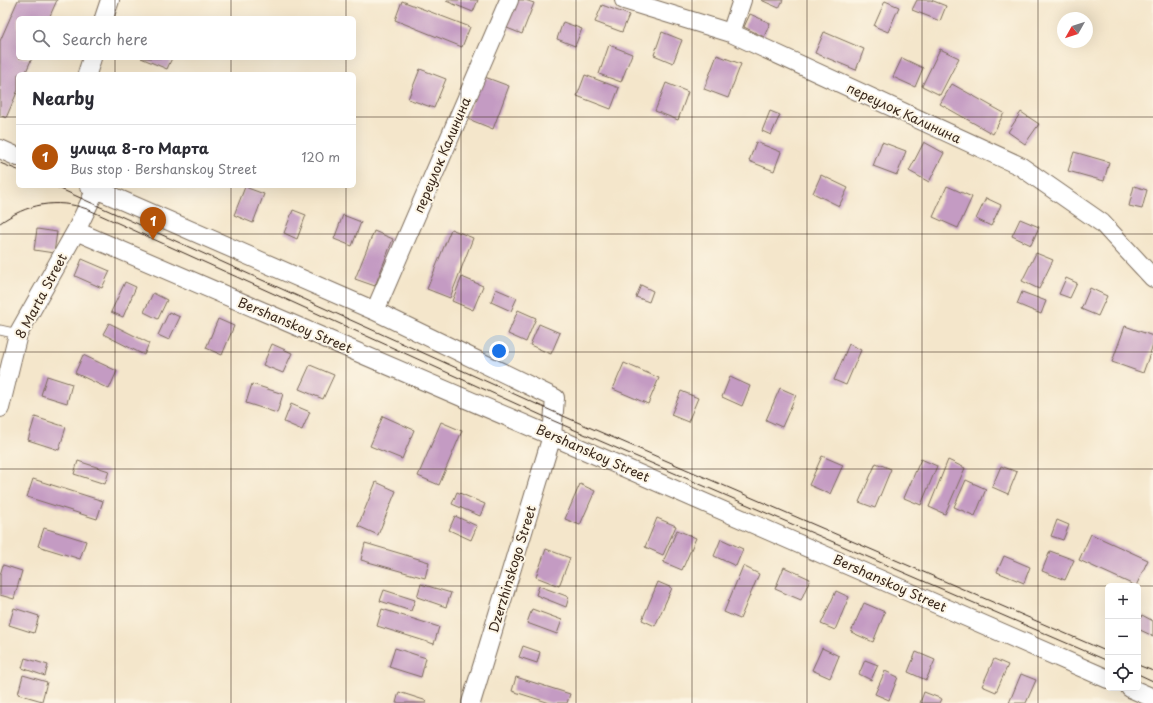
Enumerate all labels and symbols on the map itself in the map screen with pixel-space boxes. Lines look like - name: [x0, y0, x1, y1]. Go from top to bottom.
- north arrow: [1057, 12, 1093, 48]
- street label: переулок Калинина: [844, 78, 965, 148]
- street label: переулок Калинина: [409, 93, 475, 216]
- pin: 1: [140, 207, 166, 240]
- street label: 8 Marta Street: [10, 250, 71, 342]
- street label: Bershanskoy Street: [235, 292, 355, 357]
- your location: [489, 341, 509, 361]
- street label: Bershanskoy Street: [533, 419, 653, 486]
- street label: Dzerzhinskogo Street: [483, 503, 540, 635]
- street label: Bershanskoy Street: [830, 549, 950, 616]

